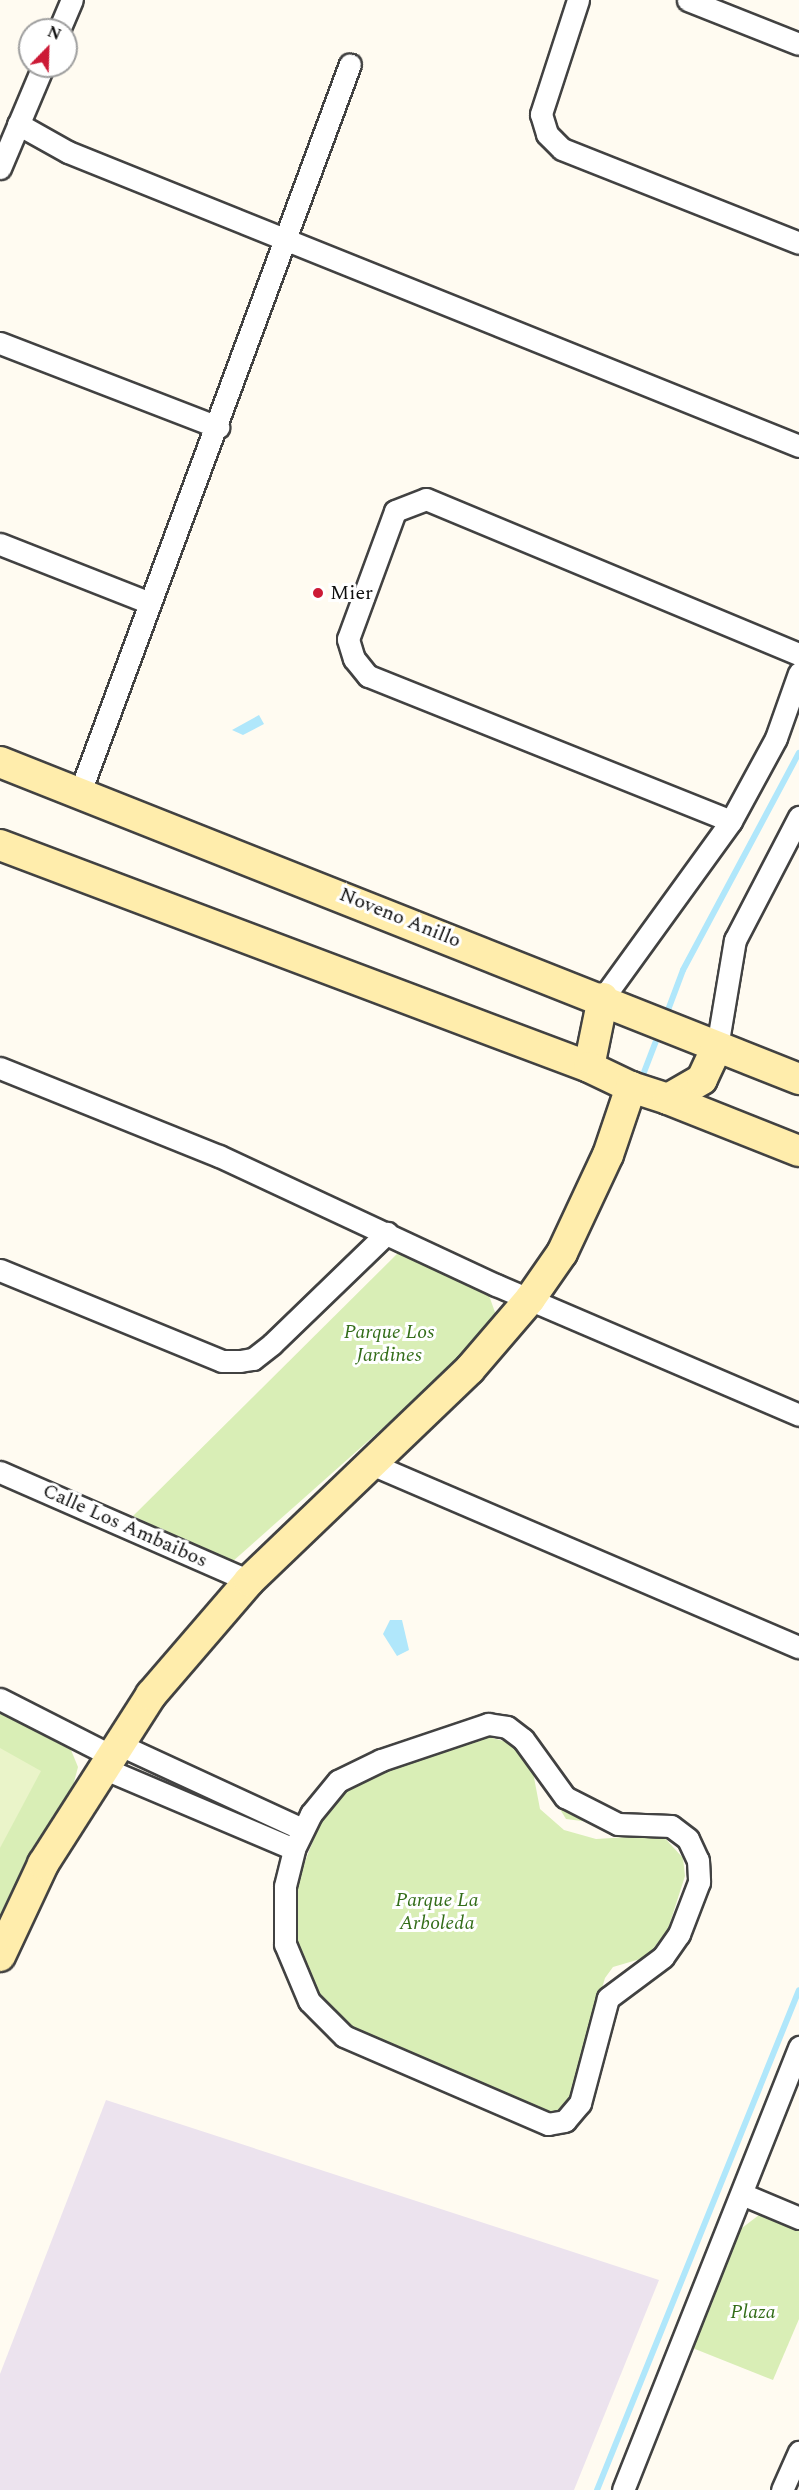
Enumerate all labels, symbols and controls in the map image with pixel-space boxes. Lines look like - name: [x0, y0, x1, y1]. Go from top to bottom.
- north arrow: [18, 18, 78, 78]
- text: N: [44, 20, 65, 47]
- place label: Mier: [330, 581, 373, 605]
- marker: Mier: [311, 586, 325, 600]
- street label: Noveno Anillo: [336, 883, 464, 953]
- park label: Parque Los Jardines: [344, 1321, 434, 1368]
- street label: Calle Los Ambaibos: [39, 1479, 211, 1573]
- park label: Parque La Arboleda: [395, 1889, 479, 1936]
- park label: Plaza: [730, 2300, 776, 2324]

